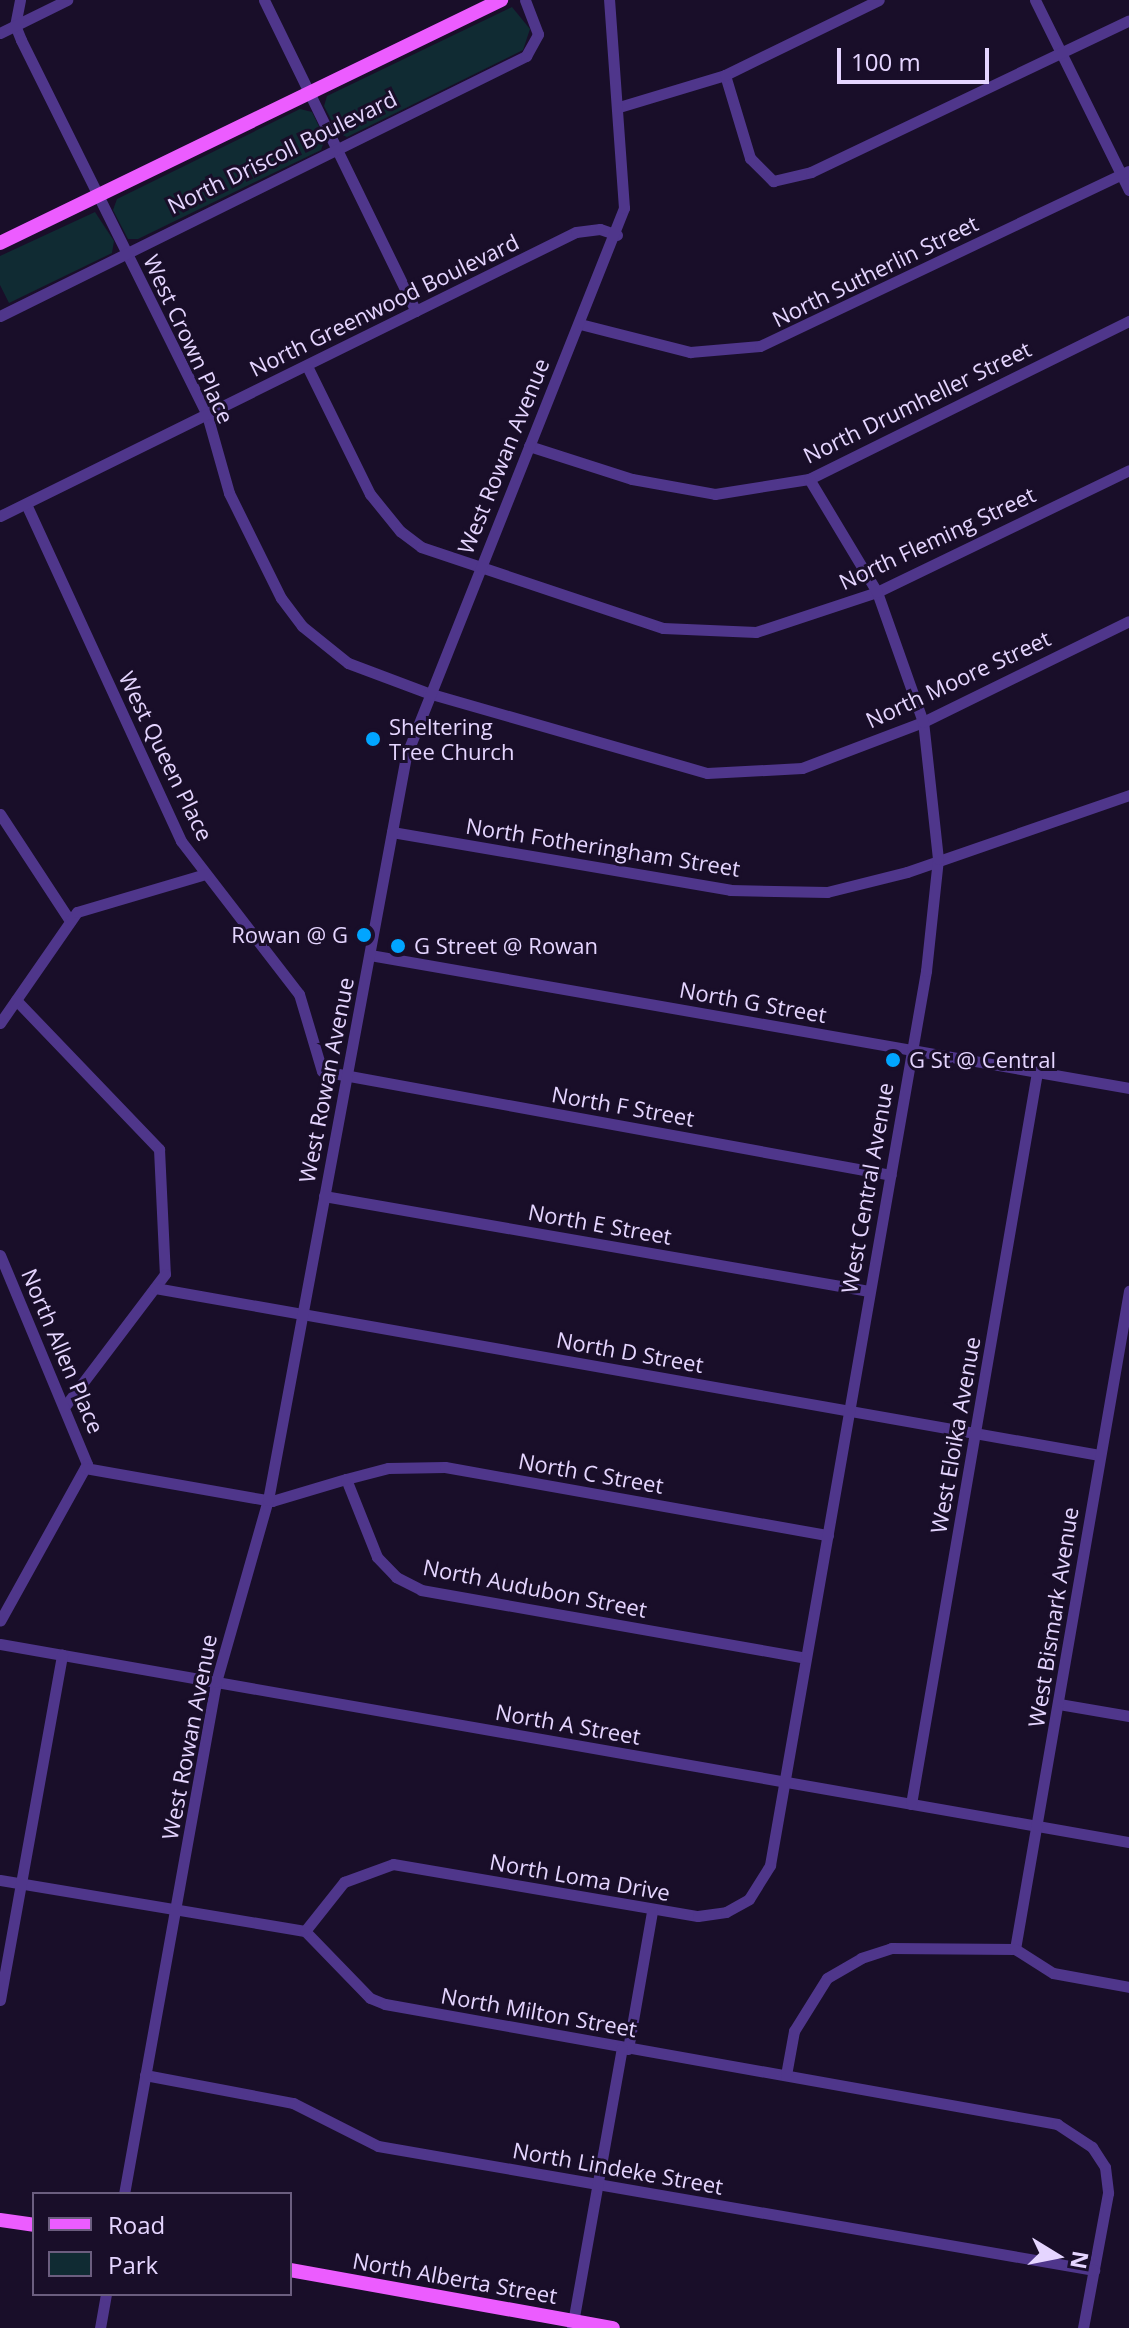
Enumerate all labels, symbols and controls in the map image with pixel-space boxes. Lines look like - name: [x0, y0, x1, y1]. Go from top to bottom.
- scale bar: [841, 32, 993, 82]
- text: 100 m: [851, 45, 921, 78]
- street label: North Driscoll Boulevard: [163, 85, 401, 219]
- street label: North Sutherlin Street: [768, 210, 982, 332]
- street label: North Greenwood Boulevard: [245, 228, 523, 382]
- street label: West Crown Place: [138, 251, 240, 427]
- street label: North Drumheller Street: [799, 335, 1035, 469]
- street label: West Rowan Avenue: [452, 354, 554, 558]
- street label: North Fleming Street: [835, 481, 1039, 595]
- street label: North Moore Street: [862, 625, 1054, 733]
- street label: West Queen Place: [114, 667, 218, 845]
- place label: Sheltering Tree Church: [389, 713, 514, 764]
- marker: Sheltering Tree Church: [364, 730, 382, 748]
- street label: North Fotheringham Street: [464, 812, 742, 882]
- place label: Rowan @ G: [231, 922, 348, 948]
- marker: Rowan @ G: [355, 926, 373, 944]
- place label: G Street @ Rowan: [414, 933, 598, 959]
- marker: G Street @ Rowan: [389, 937, 407, 955]
- street label: West Rowan Avenue: [293, 975, 359, 1185]
- street label: North G Street: [677, 976, 829, 1028]
- place label: G St @ Central: [909, 1047, 1056, 1073]
- marker: G St @ Central: [884, 1051, 902, 1069]
- street label: North F Street: [550, 1080, 696, 1132]
- street label: West Central Avenue: [835, 1081, 899, 1295]
- street label: North E Street: [526, 1198, 674, 1250]
- street label: North Allen Place: [16, 1265, 110, 1437]
- street label: North D Street: [554, 1326, 706, 1378]
- street label: West Eloika Avenue: [925, 1335, 985, 1535]
- street label: North C Street: [516, 1447, 666, 1499]
- street label: West Bismark Avenue: [1023, 1505, 1083, 1729]
- street label: North Audubon Street: [421, 1553, 649, 1623]
- street label: West Rowan Avenue: [156, 1632, 222, 1842]
- street label: North A Street: [493, 1698, 643, 1750]
- street label: North Loma Drive: [488, 1848, 672, 1906]
- street label: North Milton Street: [439, 1982, 639, 2042]
- street label: North Lindeke Street: [511, 2136, 725, 2200]
- legend: [32, 2192, 292, 2296]
- text: Road: [108, 2208, 165, 2241]
- north arrow: [1017, 2216, 1097, 2296]
- street label: North Alberta Street: [351, 2247, 559, 2309]
- text: Park: [108, 2248, 158, 2281]
- text: N: [1064, 2249, 1097, 2272]

